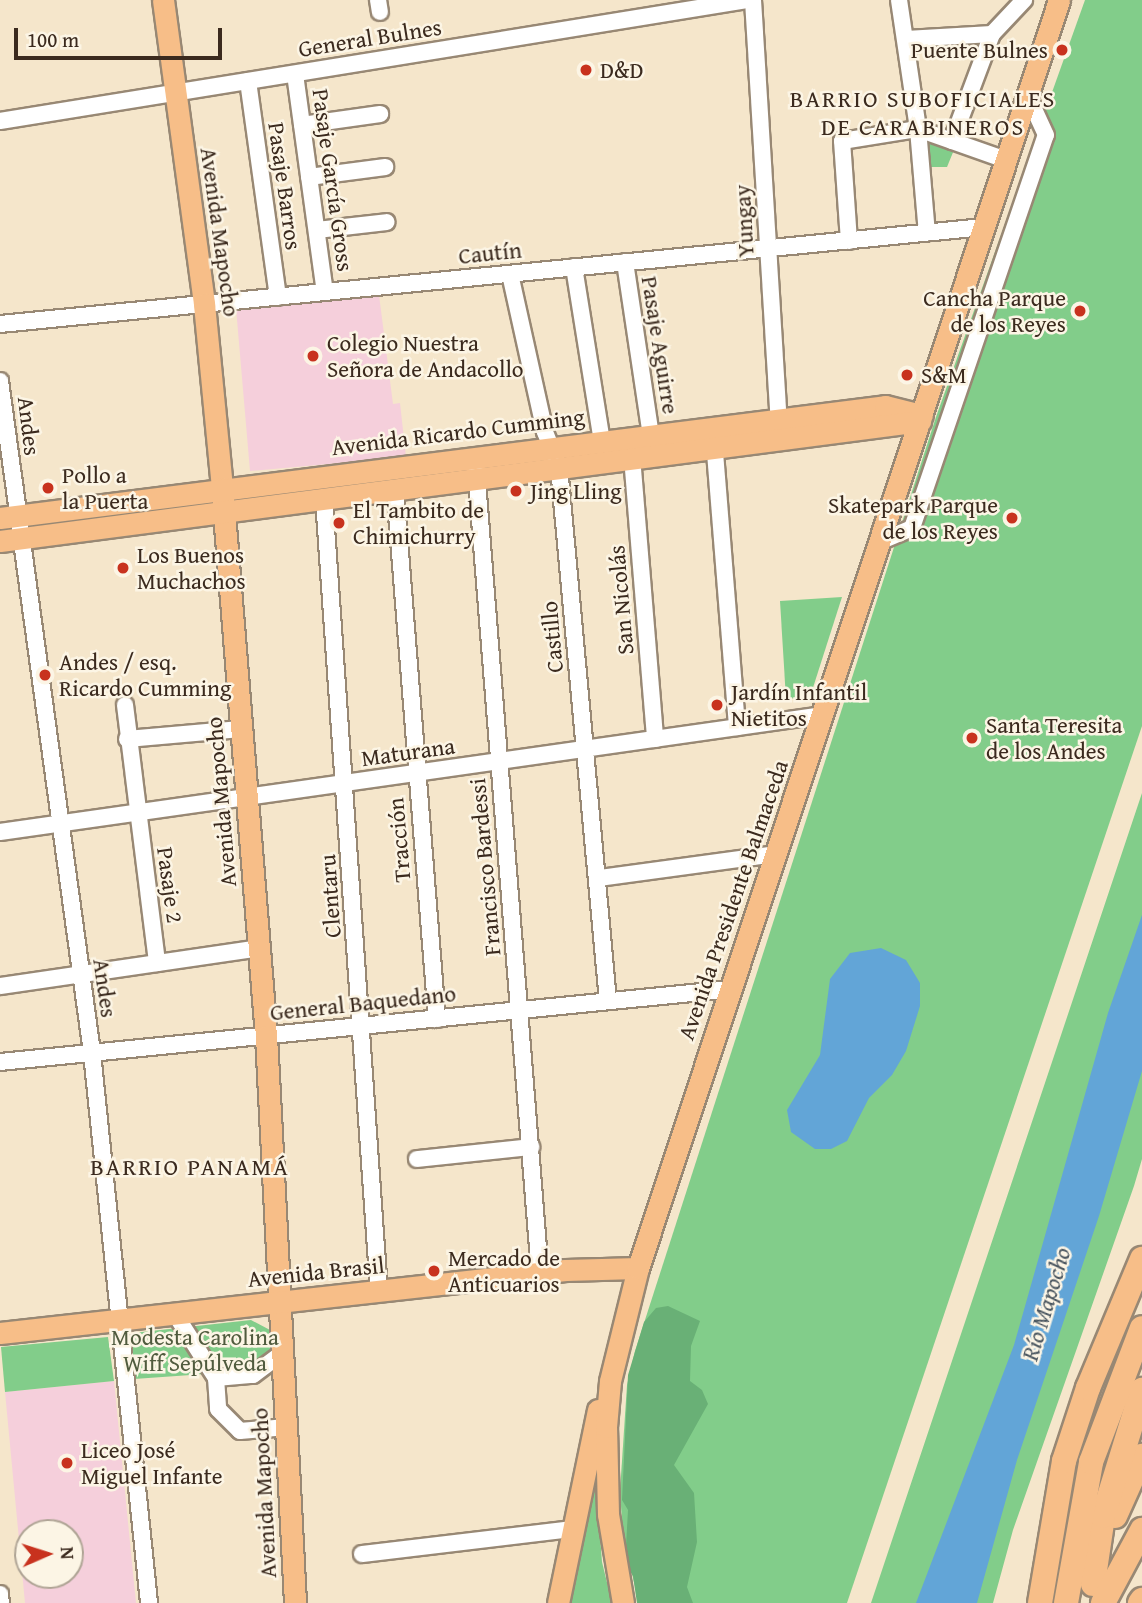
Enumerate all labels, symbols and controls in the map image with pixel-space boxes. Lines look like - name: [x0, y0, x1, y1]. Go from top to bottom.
- street label: General Bulnes: [296, 13, 444, 63]
- scale bar: [18, 14, 226, 58]
- text: 100 m: [27, 24, 79, 55]
- place label: Puente Bulnes: [911, 36, 1048, 64]
- marker: Puente Bulnes: [1054, 42, 1070, 58]
- place label: D&D: [600, 56, 643, 84]
- marker: D&D: [578, 62, 594, 78]
- district label: BARRIO SUBOFICIALES DE CARABINEROS: [792, 85, 1054, 141]
- street label: Pasaje García Gross: [307, 87, 359, 273]
- street label: Pasaje Barros: [262, 120, 308, 252]
- street label: Avenida Mapocho: [194, 146, 246, 318]
- street label: Yungay: [728, 184, 760, 258]
- street label: Cautín: [457, 236, 523, 270]
- street label: Pasaje Aguirre: [636, 274, 684, 416]
- place label: Cancha Parque de los Reyes: [923, 284, 1066, 338]
- marker: Cancha Parque de los Reyes: [1072, 303, 1088, 319]
- place label: Colegio Nuestra Señora de Andacollo: [327, 329, 524, 383]
- marker: Colegio Nuestra Señora de Andacollo: [305, 348, 321, 364]
- place label: S&M: [921, 361, 967, 389]
- marker: S&M: [899, 367, 915, 383]
- street label: Andes: [12, 395, 46, 457]
- street label: Avenida Ricardo Cumming: [330, 403, 586, 461]
- place label: Pollo a la Puerta: [62, 461, 148, 515]
- place label: Jing Lling: [530, 477, 622, 505]
- marker: Pollo a la Puerta: [40, 480, 56, 496]
- marker: Jing Lling: [508, 483, 524, 499]
- place label: Skatepark Parque de los Reyes: [828, 491, 998, 545]
- place label: El Tambito de Chimichurry: [353, 496, 484, 550]
- marker: Skatepark Parque de los Reyes: [1004, 510, 1020, 526]
- marker: El Tambito de Chimichurry: [331, 515, 347, 531]
- place label: Los Buenos Muchachos: [137, 541, 246, 595]
- street label: San Nicolás: [602, 544, 640, 656]
- marker: Los Buenos Muchachos: [115, 560, 131, 576]
- street label: Castillo: [535, 600, 569, 674]
- place label: Andes / esq. Ricardo Cumming: [59, 648, 231, 702]
- marker: Andes / esq. Ricardo Cumming: [37, 667, 53, 683]
- place label: Jardín Infantil Nietitos: [731, 678, 867, 732]
- marker: Jardín Infantil Nietitos: [709, 697, 725, 713]
- place label: Santa Teresita de los Andes: [986, 711, 1122, 765]
- street label: Avenida Mapocho: [200, 716, 242, 888]
- marker: Santa Teresita de los Andes: [964, 730, 980, 746]
- street label: Maturana: [359, 732, 457, 772]
- street label: Avenida Presidente Balmaceda: [672, 756, 794, 1044]
- street label: Francisco Bardessi: [463, 777, 507, 957]
- street label: Tracción: [382, 797, 416, 883]
- street label: Pasaje 2: [151, 845, 189, 925]
- street label: Clentaru: [313, 853, 347, 939]
- street label: Andes: [87, 957, 123, 1019]
- street label: General Baquedano: [269, 980, 457, 1026]
- district label: BARRIO PANAMÁ: [92, 1153, 288, 1181]
- place label: Mercado de Anticuarios: [448, 1244, 560, 1298]
- water label: Río Mapocho: [1015, 1244, 1077, 1364]
- street label: Avenida Brasil: [246, 1251, 386, 1293]
- marker: Mercado de Anticuarios: [426, 1263, 442, 1279]
- park label: Modesta Carolina Wiff Sepúlveda: [111, 1323, 279, 1377]
- street label: Avenida Mapocho: [246, 1407, 282, 1579]
- place label: Liceo José Miguel Infante: [81, 1436, 223, 1490]
- marker: Liceo José Miguel Infante: [59, 1455, 75, 1471]
- north arrow: [14, 1519, 84, 1589]
- text: N: [54, 1546, 82, 1560]

